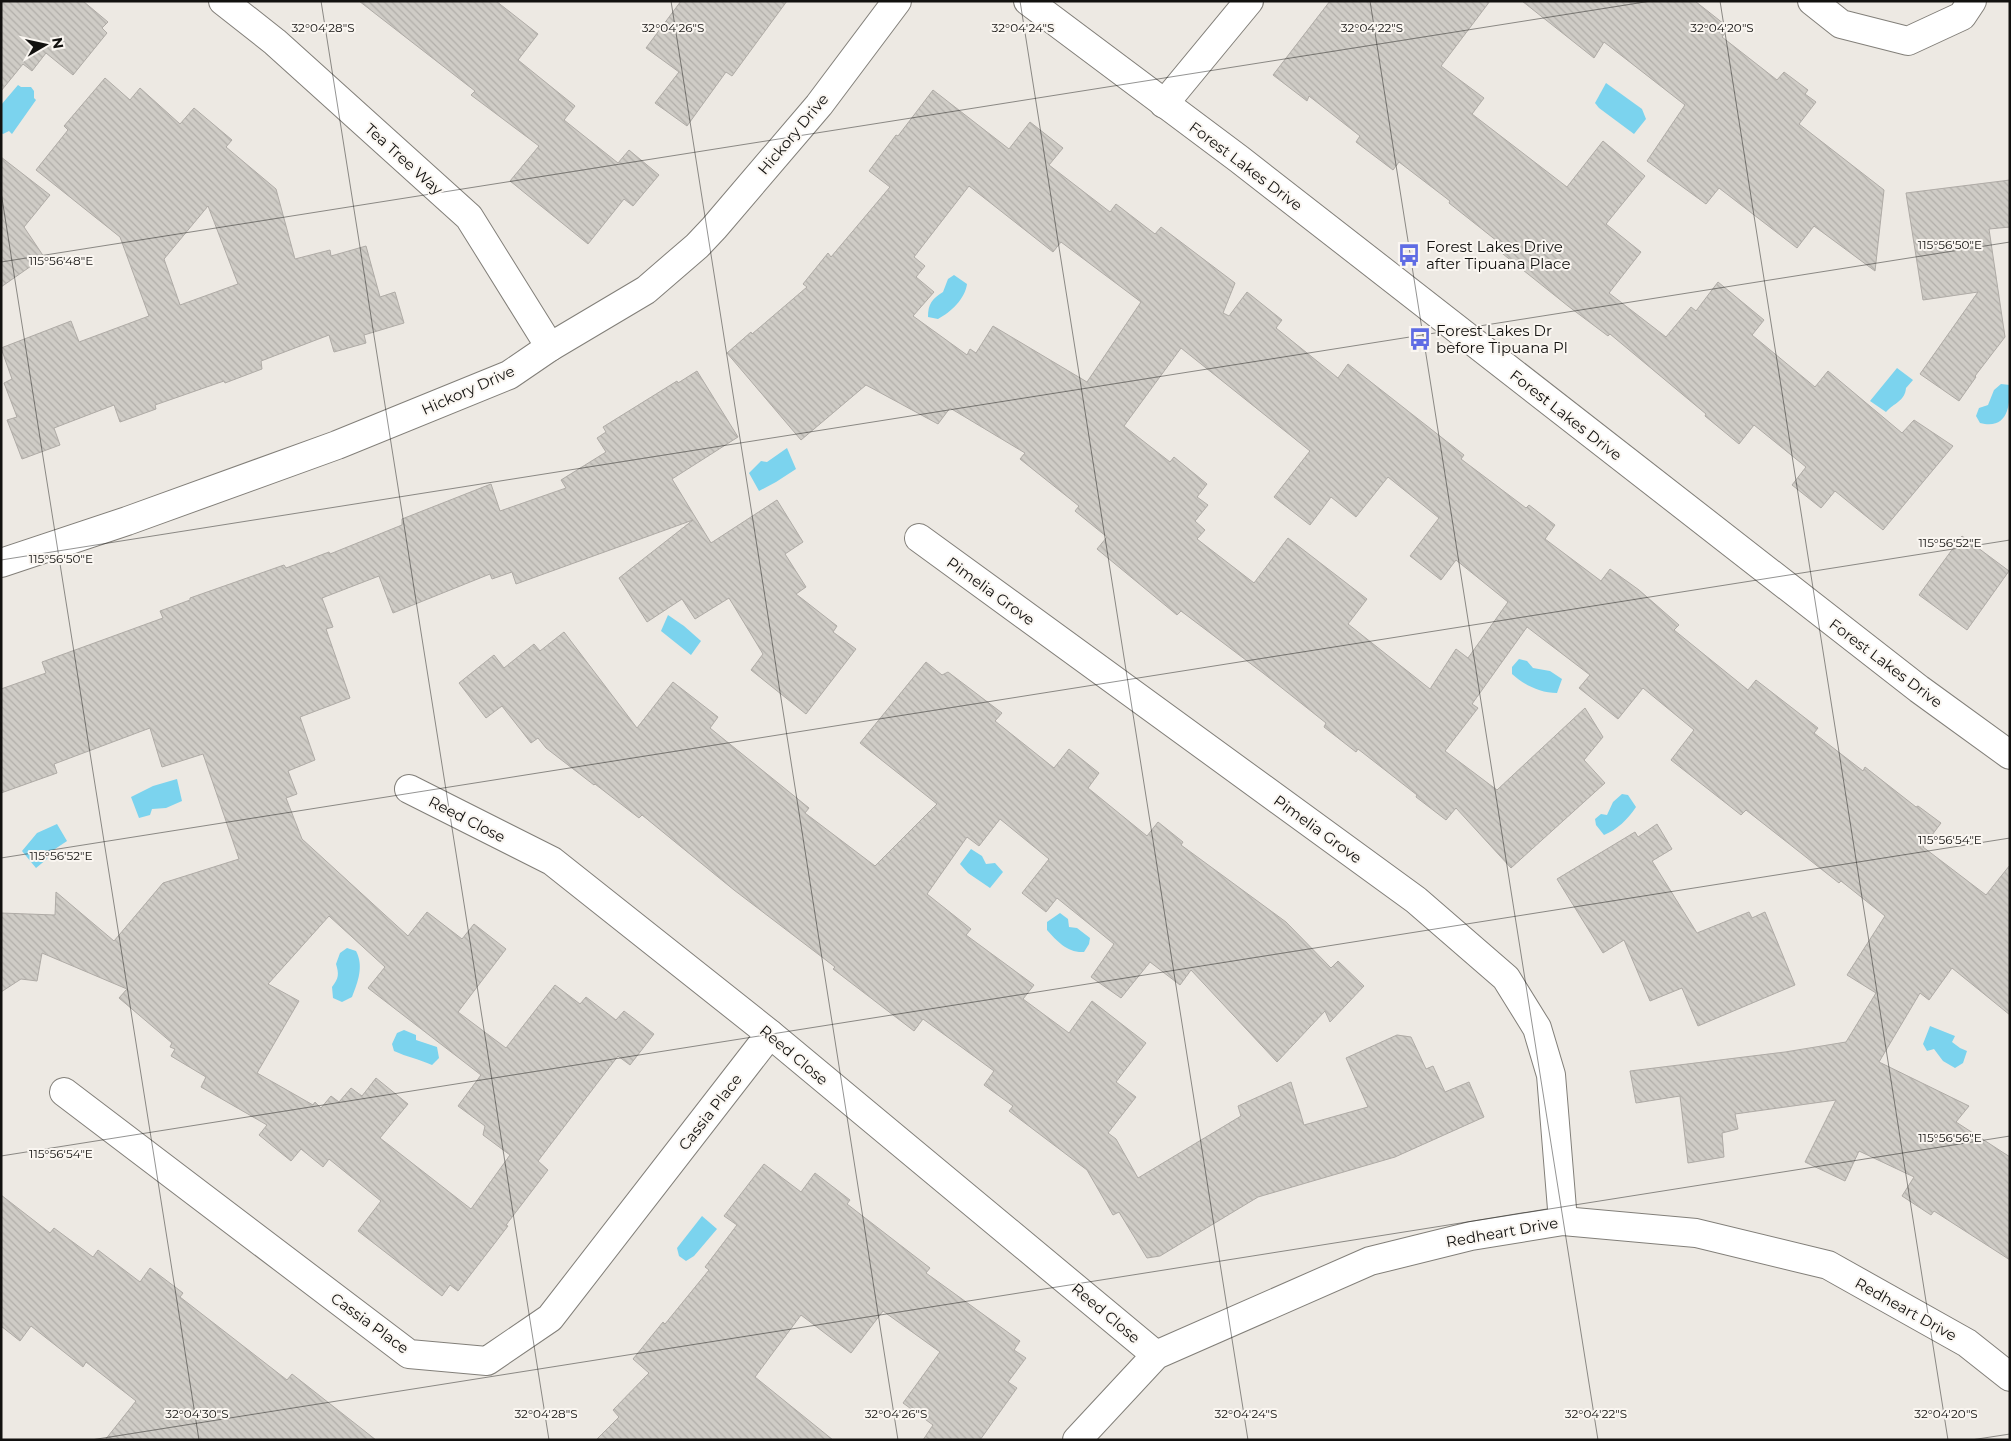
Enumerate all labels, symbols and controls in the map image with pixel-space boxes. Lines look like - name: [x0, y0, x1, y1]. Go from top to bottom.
- north arrow: [20, 20, 70, 70]
- text: 32°04'28"S: [291, 20, 355, 35]
- text: 32°04'26"S: [642, 20, 704, 35]
- text: 32°04'24"S: [992, 20, 1054, 35]
- text: 32°04'22"S: [1341, 20, 1403, 35]
- text: 32°04'20"S: [1690, 20, 1754, 35]
- text: N: [48, 36, 68, 50]
- street label: Hickory Drive: [754, 90, 832, 178]
- street label: Forest Lakes Drive: [1186, 117, 1306, 215]
- street label: Tea Tree Way: [361, 119, 447, 199]
- place label: Forest Lakes Drive after Tipuana Place: [1426, 237, 1570, 273]
- text: 115°56'50"E: [1918, 237, 1982, 252]
- bus stop icon: Forest Lakes Drive after Tipuana Place: [1396, 242, 1422, 268]
- text: 115°56'48"E: [29, 253, 93, 268]
- place label: Forest Lakes Dr before Tipuana Pl: [1436, 321, 1568, 357]
- bus stop icon: Forest Lakes Dr before Tipuana Pl: [1407, 326, 1433, 352]
- street label: Hickory Drive: [419, 361, 517, 419]
- street label: Forest Lakes Drive: [1506, 365, 1626, 465]
- text: 115°56'52"E: [1919, 535, 1981, 550]
- text: 115°56'50"E: [29, 551, 93, 566]
- street label: Pimelia Grove: [943, 553, 1039, 629]
- street label: Forest Lakes Drive: [1826, 614, 1946, 712]
- street label: Pimelia Grove: [1270, 791, 1366, 867]
- street label: Reed Close: [425, 792, 509, 846]
- text: 115°56'54"E: [1918, 832, 1982, 847]
- text: 115°56'52"E: [30, 848, 92, 863]
- street label: Reed Close: [756, 1021, 832, 1089]
- street label: Cassia Place: [674, 1070, 746, 1154]
- text: 115°56'56"E: [1918, 1130, 1982, 1145]
- text: 115°56'54"E: [29, 1146, 93, 1161]
- street label: Redheart Drive: [1444, 1213, 1560, 1251]
- street label: Redheart Drive: [1852, 1273, 1960, 1345]
- street label: Reed Close: [1068, 1279, 1144, 1347]
- street label: Cassia Place: [327, 1288, 413, 1358]
- text: 32°04'30"S: [165, 1406, 229, 1421]
- text: 32°04'28"S: [514, 1406, 578, 1421]
- text: 32°04'26"S: [865, 1406, 927, 1421]
- text: 32°04'24"S: [1215, 1406, 1277, 1421]
- text: 32°04'22"S: [1565, 1406, 1627, 1421]
- text: 32°04'20"S: [1914, 1406, 1978, 1421]

